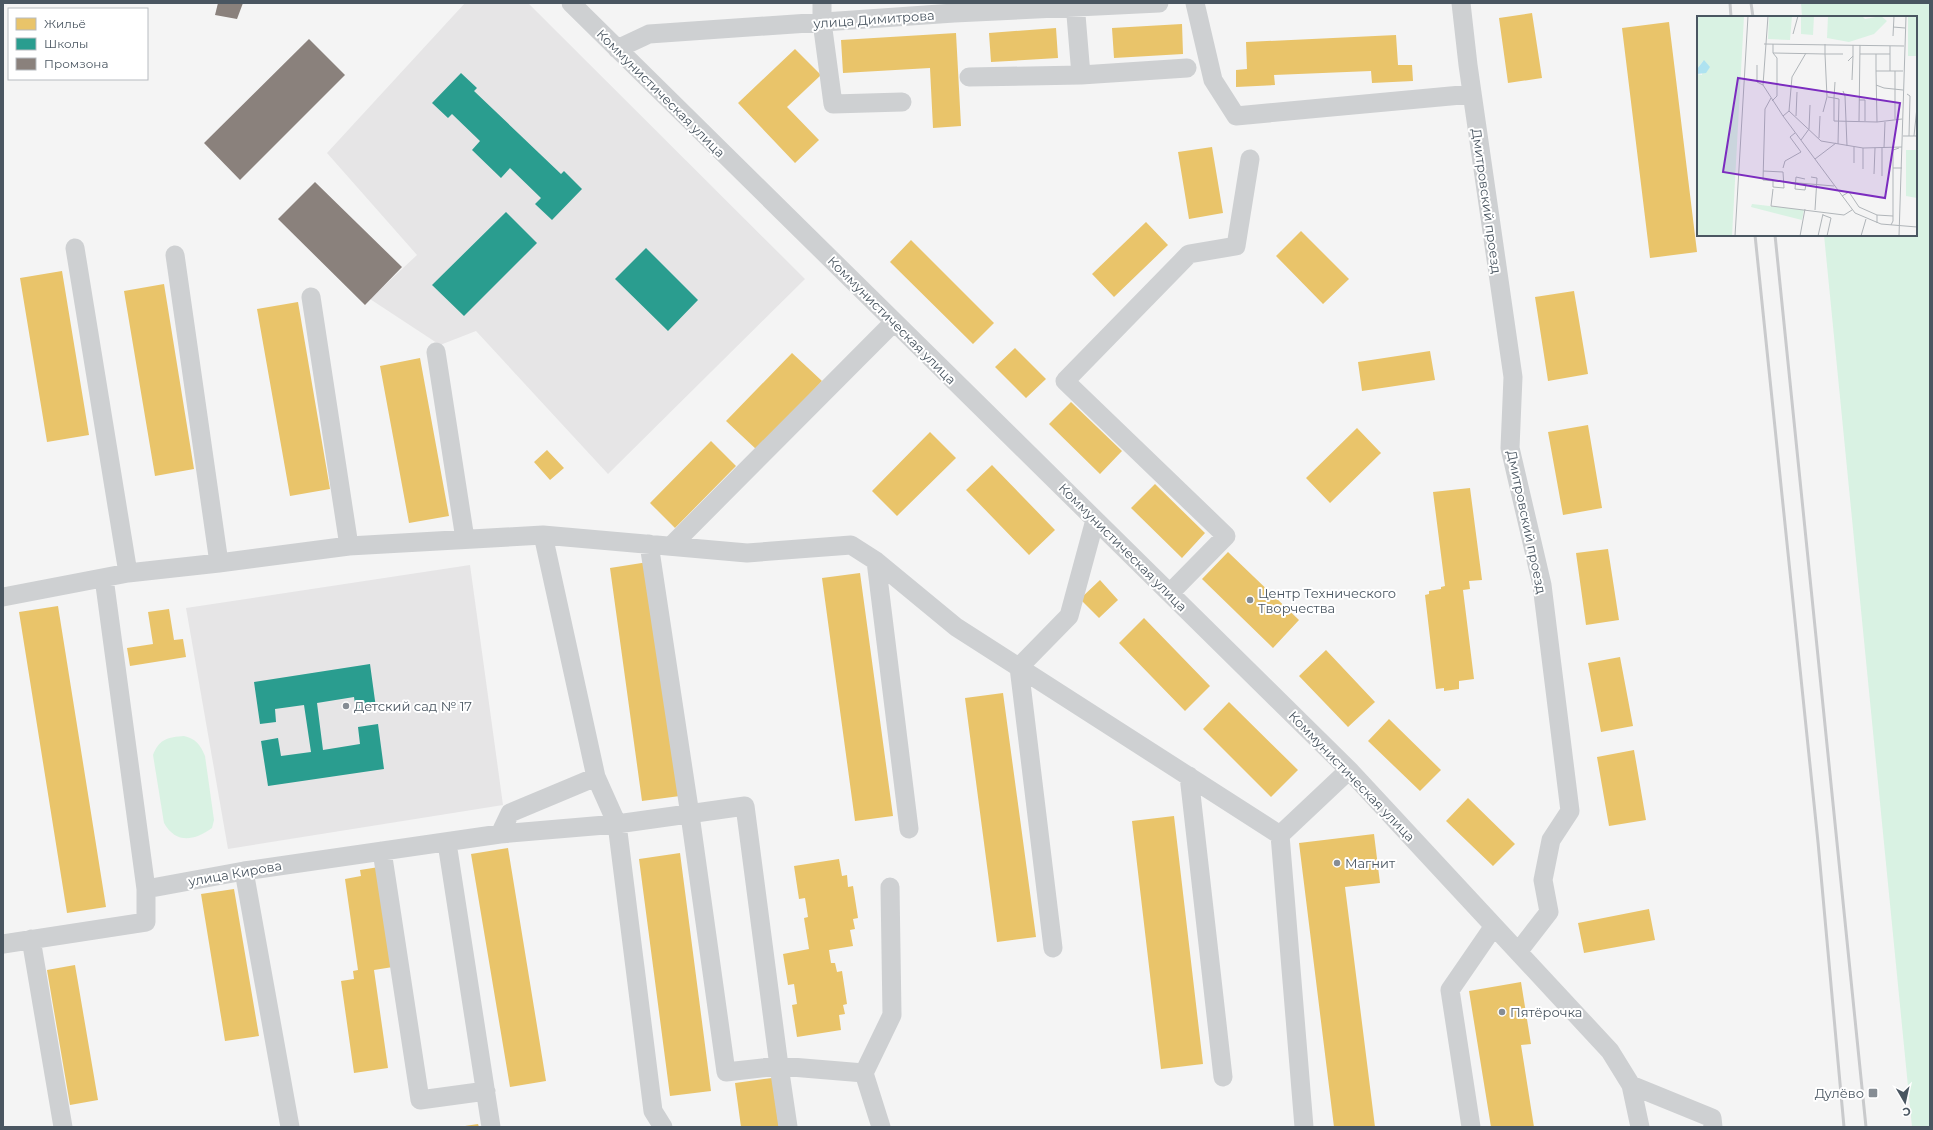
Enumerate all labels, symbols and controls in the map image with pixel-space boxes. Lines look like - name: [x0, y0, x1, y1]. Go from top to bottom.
- street label: улица Димитрова: [812, 7, 935, 31]
- legend: [8, 8, 148, 80]
- text: Жильё: [44, 16, 86, 31]
- inset map: [1697, 16, 1917, 236]
- street label: Коммунистическая улица: [594, 26, 728, 160]
- text: Школы: [44, 36, 89, 51]
- text: Промзона: [44, 56, 108, 71]
- street label: Дмитровский проезд: [1469, 127, 1505, 275]
- street label: Коммунистическая улица: [825, 253, 959, 387]
- street label: Дмитровский проезд: [1504, 449, 1550, 595]
- street label: Коммунистическая улица: [1056, 480, 1190, 614]
- place label: Центр Технического Творчества: [1258, 585, 1396, 616]
- marker: Центр Технического Творчества: [1245, 595, 1255, 605]
- place label: Детский сад № 17: [354, 698, 472, 714]
- marker: Детский сад № 17: [341, 701, 351, 711]
- street label: Коммунистическая улица: [1286, 708, 1418, 844]
- place label: Магнит: [1345, 855, 1396, 871]
- street label: улица Кирова: [186, 857, 283, 889]
- marker: Магнит: [1332, 858, 1342, 868]
- place label: Пятёрочка: [1510, 1004, 1582, 1020]
- marker: Пятёрочка: [1497, 1007, 1507, 1017]
- north arrow: [1885, 1082, 1925, 1122]
- place label: Дулёво: [1815, 1085, 1864, 1101]
- marker: Дулёво: [1867, 1087, 1879, 1099]
- text: С: [1902, 1104, 1912, 1119]

